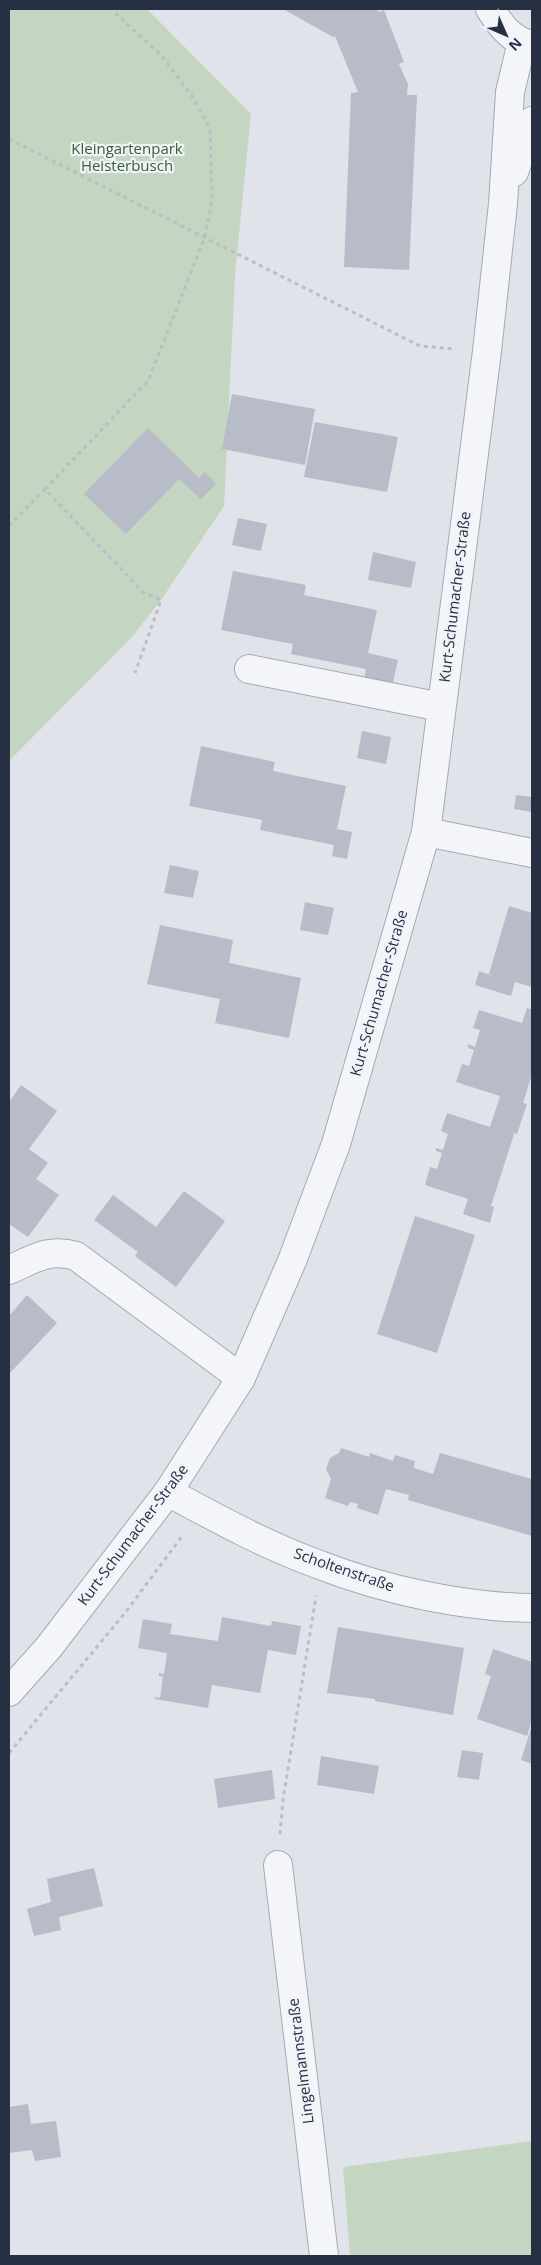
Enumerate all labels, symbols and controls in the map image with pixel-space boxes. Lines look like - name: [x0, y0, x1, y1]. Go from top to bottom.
- north arrow: [481, 10, 531, 60]
- text: N: [505, 34, 526, 55]
- park label: Kleingartenpark Heisterbusch: [71, 138, 183, 175]
- street label: Kurt-Schumacher-Straße: [434, 510, 474, 684]
- street label: Kurt-Schumacher-Straße: [345, 907, 411, 1078]
- street label: Kurt-Schumacher-Straße: [72, 1460, 192, 1609]
- street label: Scholtenstraße: [291, 1542, 397, 1596]
- street label: Lingelmannstraße: [282, 1997, 318, 2125]

